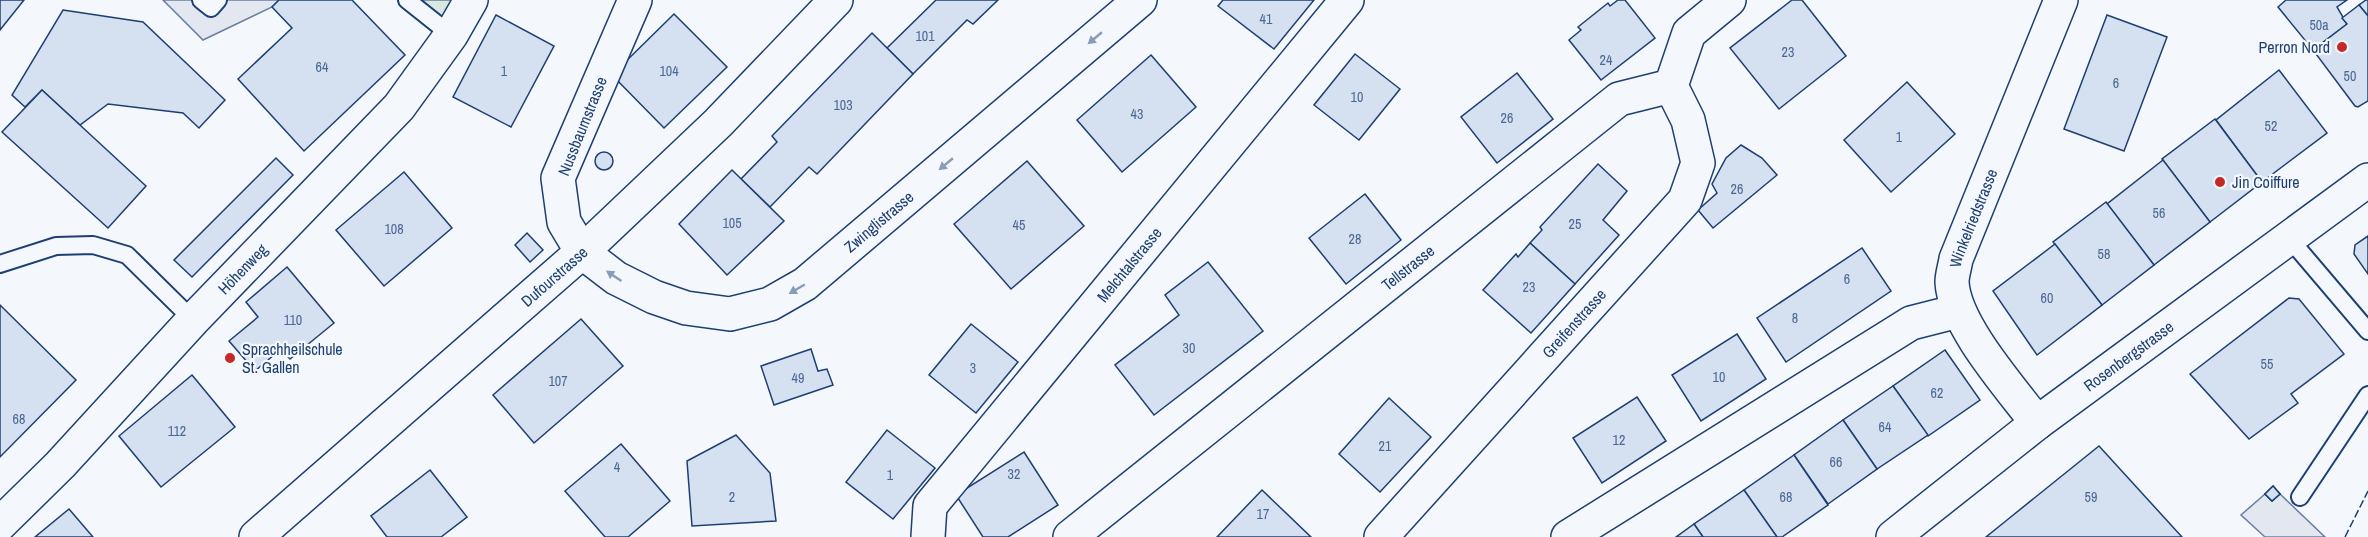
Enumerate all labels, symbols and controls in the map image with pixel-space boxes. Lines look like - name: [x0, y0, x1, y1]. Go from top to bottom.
- house number: 41: [1260, 10, 1273, 28]
- house number: 50a: [2309, 16, 2329, 34]
- house number: 101: [915, 27, 935, 45]
- one-way arrow: [1088, 31, 1103, 44]
- place label: Perron Nord: [2259, 36, 2330, 58]
- marker: Perron Nord: [2335, 40, 2349, 54]
- house number: 23: [1782, 43, 1794, 61]
- house number: 24: [1600, 51, 1613, 69]
- house number: 64: [316, 58, 329, 76]
- house number: 1: [501, 62, 508, 80]
- house number: 104: [659, 62, 679, 80]
- house number: 50: [2344, 67, 2356, 85]
- street label: Nussbaumstrasse: [552, 73, 612, 179]
- house number: 6: [2113, 74, 2119, 92]
- house number: 10: [1351, 88, 1363, 106]
- house number: 103: [833, 96, 853, 114]
- house number: 43: [1131, 105, 1143, 123]
- house number: 26: [1501, 109, 1513, 127]
- house number: 52: [2265, 117, 2277, 135]
- house number: 1: [1896, 128, 1903, 146]
- one-way arrow: [939, 157, 954, 170]
- street label: Winkelriedstrasse: [1944, 165, 2002, 269]
- place label: Jin Coiffure: [2232, 171, 2300, 193]
- marker: Jin Coiffure: [2213, 175, 2227, 189]
- house number: 26: [1731, 180, 1743, 198]
- street label: Zwinglistrasse: [839, 186, 918, 257]
- house number: 56: [2153, 204, 2165, 222]
- house number: 105: [722, 214, 742, 232]
- house number: 25: [1569, 215, 1581, 233]
- house number: 45: [1013, 216, 1025, 234]
- house number: 108: [384, 220, 404, 238]
- street label: Melchtalstrasse: [1092, 222, 1167, 307]
- house number: 28: [1349, 230, 1361, 248]
- street label: Höhenweg: [213, 238, 273, 299]
- street label: Tellstrasse: [1377, 240, 1439, 296]
- street label: Dufourstrasse: [516, 241, 592, 312]
- house number: 58: [2098, 245, 2110, 263]
- one-way arrow: [607, 270, 623, 282]
- house number: 6: [1844, 270, 1850, 288]
- house number: 23: [1523, 278, 1535, 296]
- one-way arrow: [788, 284, 805, 294]
- street label: Greifenstrasse: [1537, 284, 1611, 362]
- house number: 60: [2041, 289, 2053, 307]
- house number: 8: [1792, 309, 1798, 327]
- house number: 110: [284, 311, 302, 329]
- street label: Rosenbergstrasse: [2079, 316, 2178, 396]
- place label: Sprachheilschule St. Gallen: [242, 338, 343, 378]
- house number: 30: [1183, 339, 1195, 357]
- marker: Sprachheilschule St. Gallen: [223, 351, 237, 365]
- house number: 55: [2261, 355, 2273, 373]
- house number: 3: [970, 359, 976, 377]
- house number: 10: [1713, 368, 1725, 386]
- house number: 49: [792, 369, 804, 387]
- house number: 107: [548, 372, 568, 390]
- house number: 62: [1931, 384, 1943, 402]
- house number: 68: [13, 410, 25, 428]
- house number: 64: [1879, 418, 1892, 436]
- house number: 112: [168, 422, 186, 440]
- house number: 12: [1613, 431, 1625, 449]
- house number: 21: [1379, 437, 1392, 455]
- house number: 66: [1830, 453, 1842, 471]
- house number: 4: [614, 458, 621, 476]
- house number: 32: [1008, 465, 1020, 483]
- house number: 1: [887, 466, 894, 484]
- house number: 2: [729, 488, 735, 506]
- house number: 68: [1780, 488, 1792, 506]
- house number: 59: [2085, 488, 2097, 506]
- house number: 17: [1257, 505, 1269, 523]

